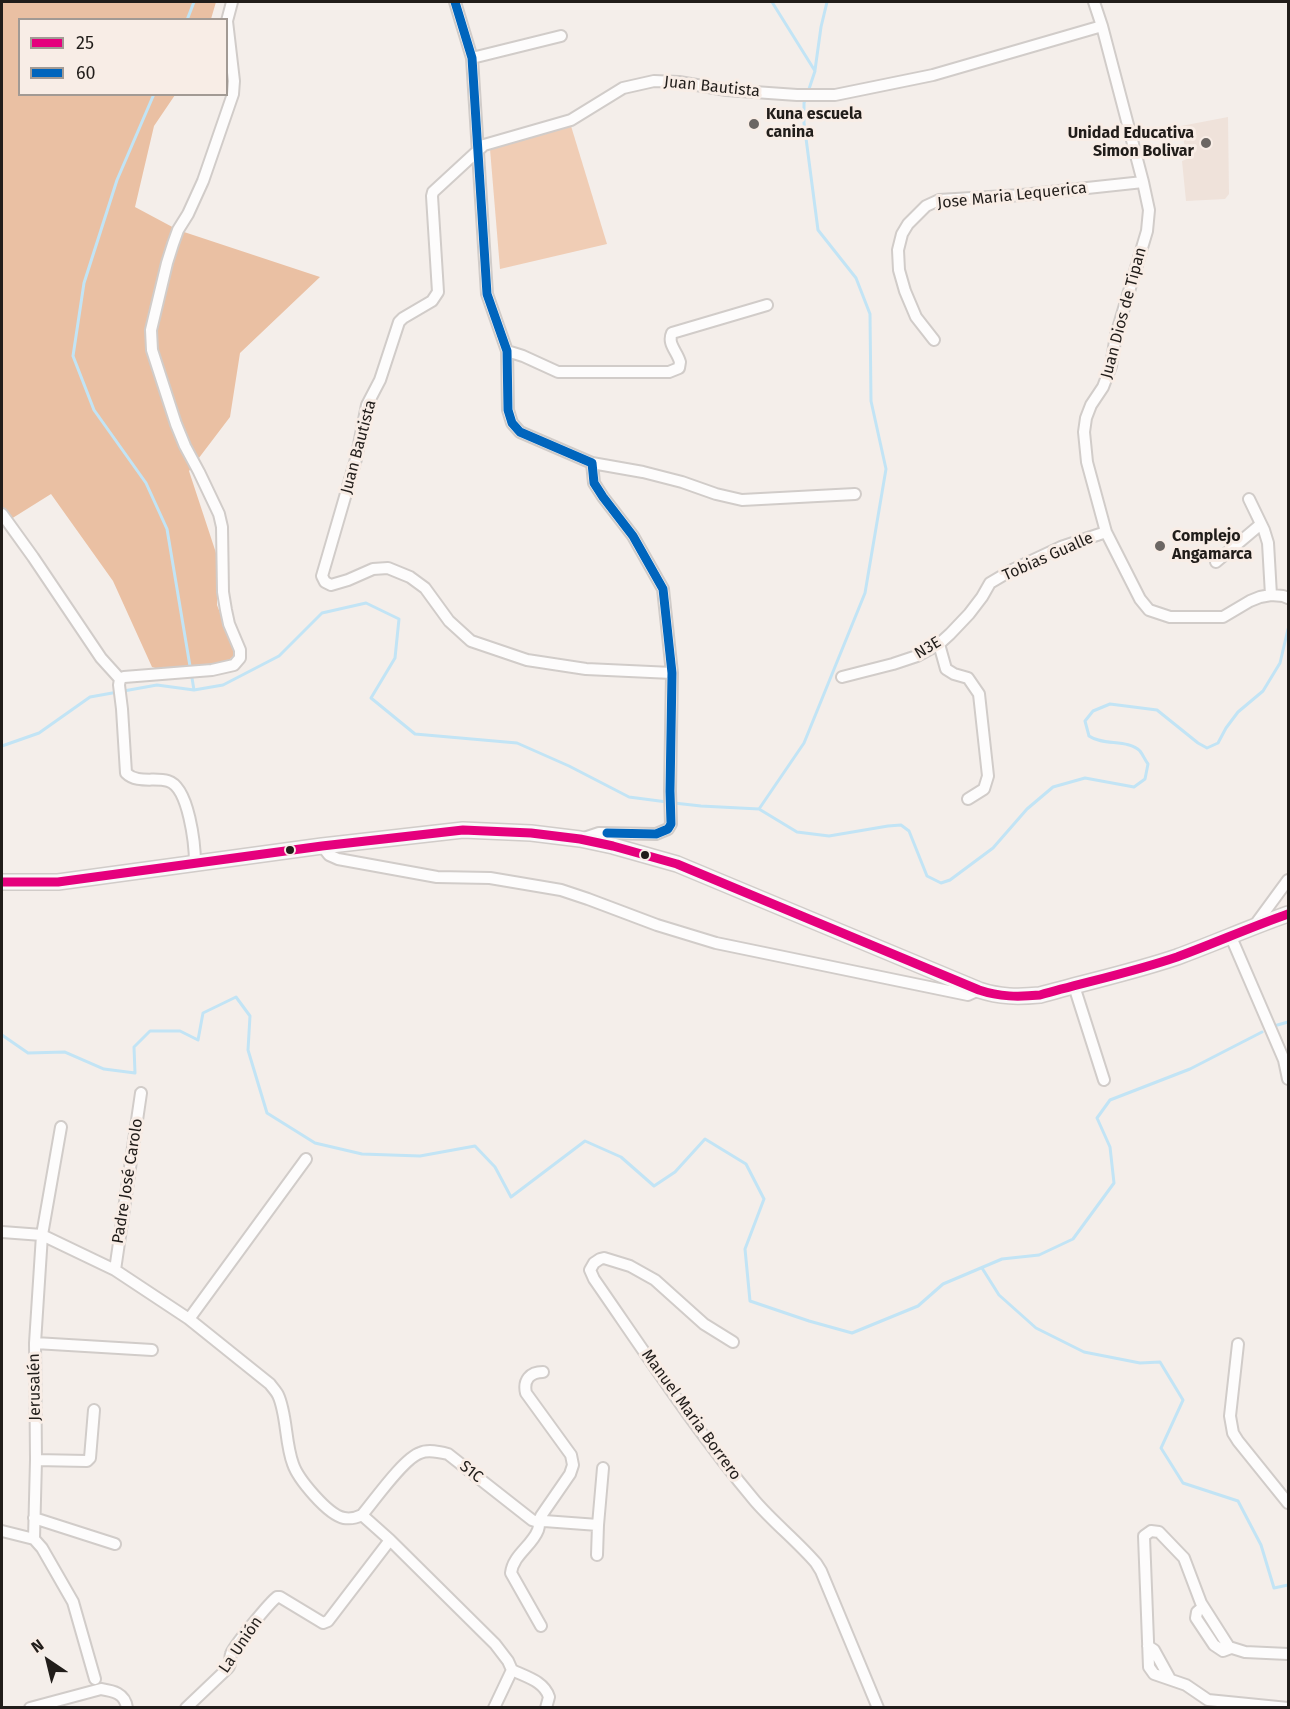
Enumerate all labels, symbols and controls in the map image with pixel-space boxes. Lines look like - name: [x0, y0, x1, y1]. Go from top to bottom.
- legend: [18, 18, 228, 96]
- text: 25: [76, 32, 94, 54]
- text: 60: [76, 62, 96, 84]
- street label: Juan Bautista: [663, 72, 761, 102]
- place label: Kuna escuela canina: [766, 105, 862, 143]
- marker: Kuna escuela canina: [747, 117, 761, 131]
- place label: Unidad Educativa Simon Bolivar: [1068, 124, 1194, 162]
- marker: Unidad Educativa Simon Bolivar: [1199, 136, 1213, 150]
- street label: Jose Maria Lequerica: [936, 179, 1088, 213]
- street label: Juan Dios de Tipan: [1097, 245, 1151, 381]
- street label: Juan Bautista: [337, 398, 381, 496]
- place label: Complejo Angamarca: [1172, 527, 1252, 565]
- street label: Tobias Gualle: [1000, 529, 1096, 585]
- marker: Complejo Angamarca: [1153, 539, 1167, 553]
- street label: N3E: [911, 633, 945, 663]
- unlabelled marker: [284, 844, 296, 856]
- unlabelled marker: [639, 849, 651, 861]
- street label: Padre José Carolo: [109, 1117, 147, 1245]
- street label: Manuel Maria Borrero: [637, 1346, 745, 1484]
- street label: Jerusalén: [25, 1353, 45, 1421]
- street label: S1C: [456, 1457, 486, 1487]
- street label: La Unión: [215, 1613, 267, 1677]
- north arrow: [18, 1631, 78, 1691]
- text: N: [28, 1635, 47, 1657]

